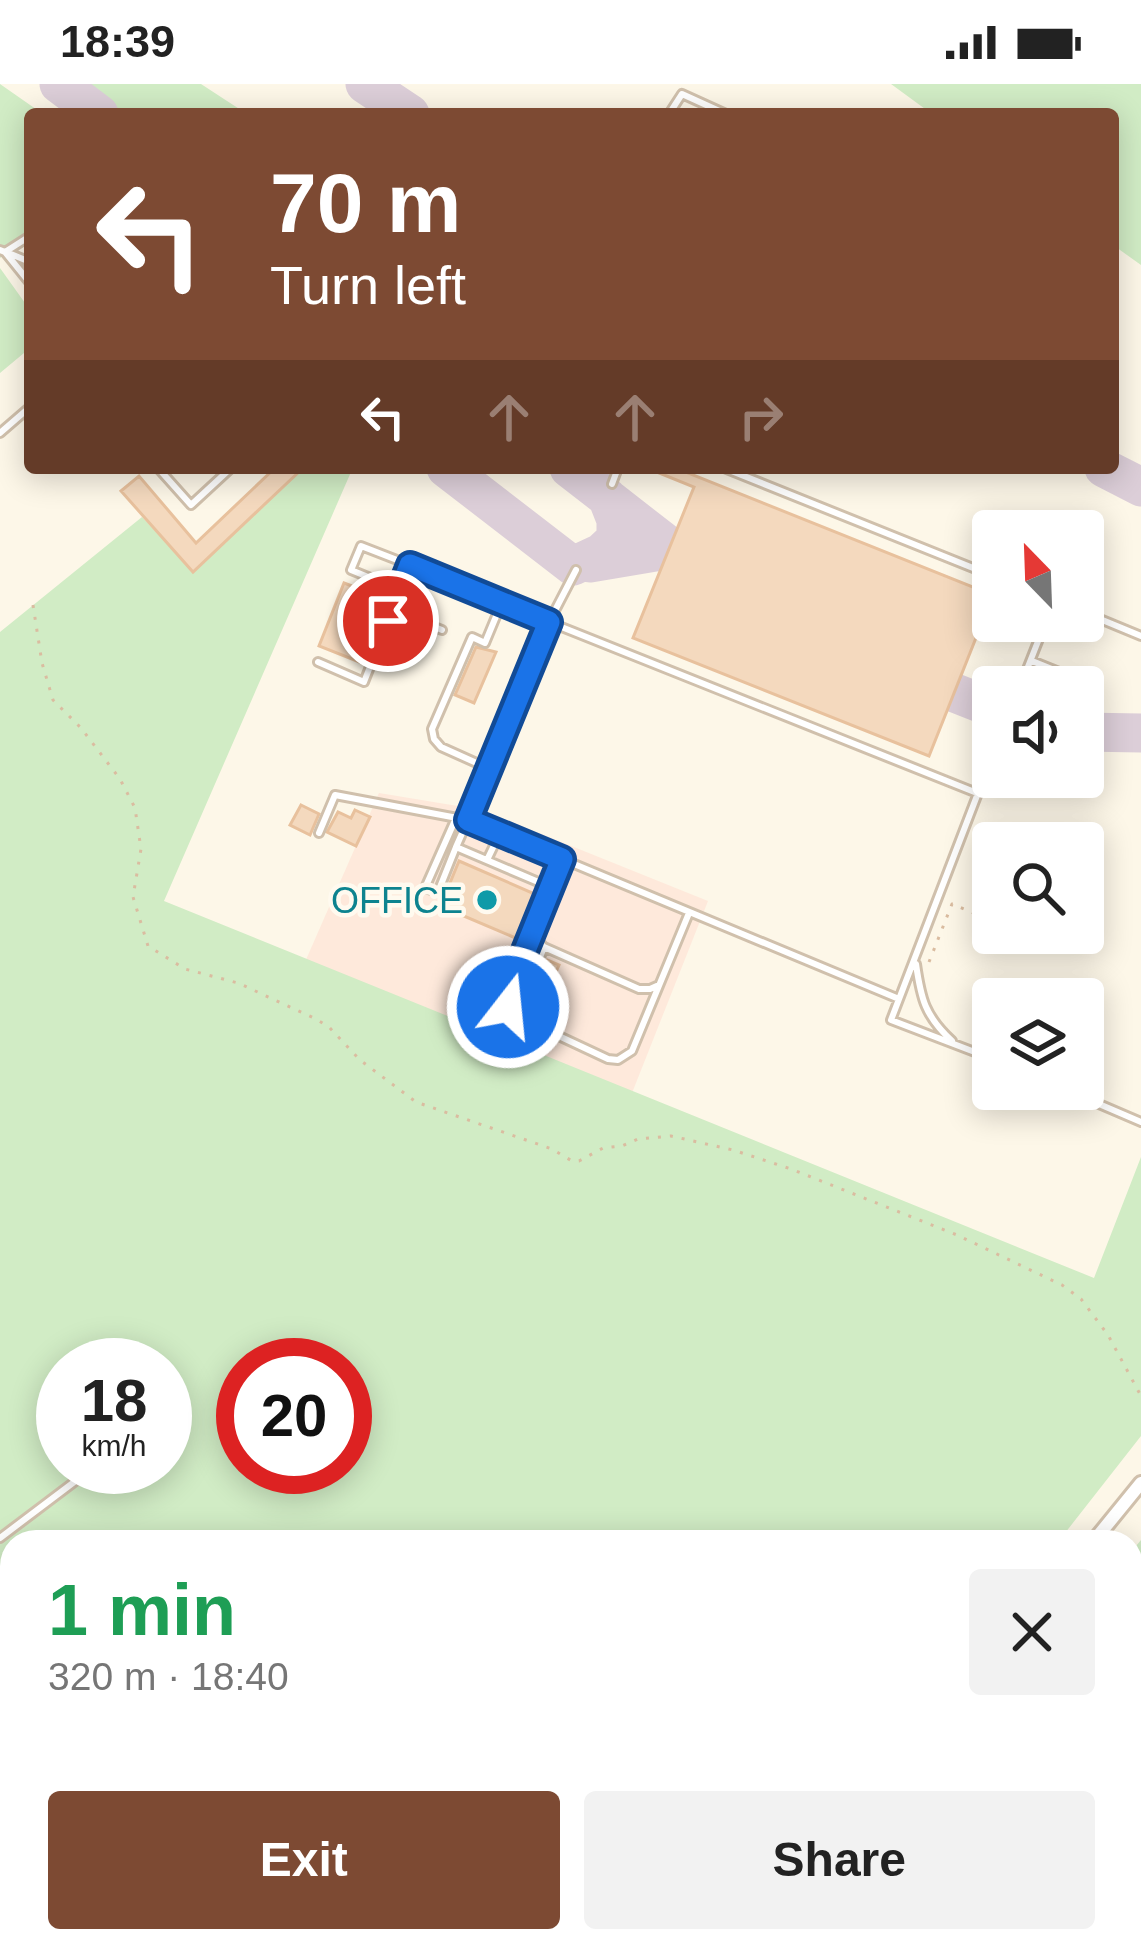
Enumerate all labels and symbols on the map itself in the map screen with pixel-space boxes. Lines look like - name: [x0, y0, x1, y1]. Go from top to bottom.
- north arrow: [972, 510, 1104, 642]
- pin: [337, 570, 439, 672]
- place label: OFFICE: [331, 880, 463, 921]
- marker: OFFICE: [474, 887, 500, 913]
- position arrow: [445, 944, 571, 1070]
- speed limit sign: 20: [216, 1338, 372, 1494]

